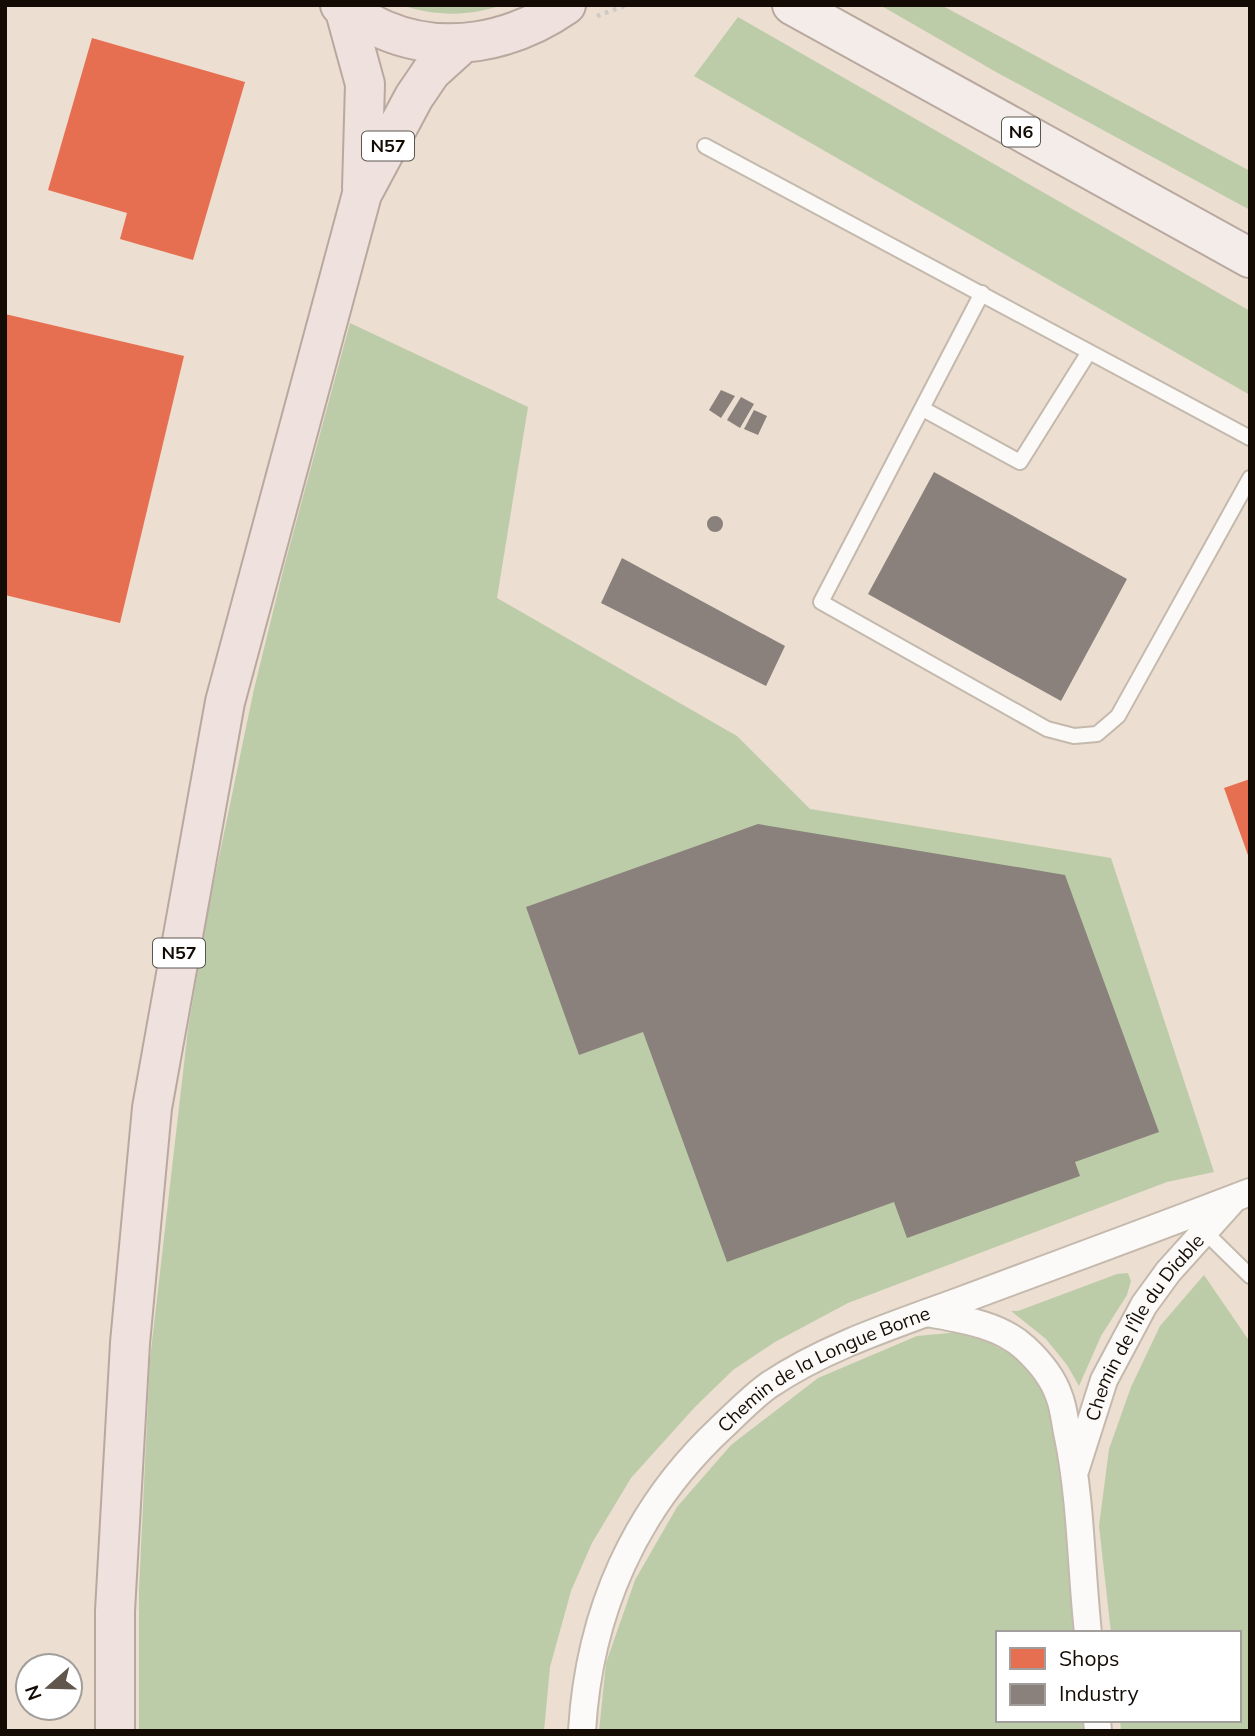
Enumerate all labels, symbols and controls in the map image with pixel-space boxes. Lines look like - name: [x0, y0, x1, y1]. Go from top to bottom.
- road number: N6: [1002, 118, 1040, 146]
- road number: N57: [362, 132, 414, 160]
- road number: N57: [153, 938, 205, 968]
- street label: Chemin de l'Île du Diable: [1080, 1228, 1209, 1424]
- street label: Chemin de la Longue Borne: [712, 1301, 933, 1437]
- legend: [996, 1631, 1241, 1722]
- text: Shops: [1059, 1645, 1119, 1671]
- north arrow: [14, 1652, 84, 1722]
- text: Industry: [1059, 1680, 1139, 1706]
- text: N: [19, 1682, 47, 1704]

